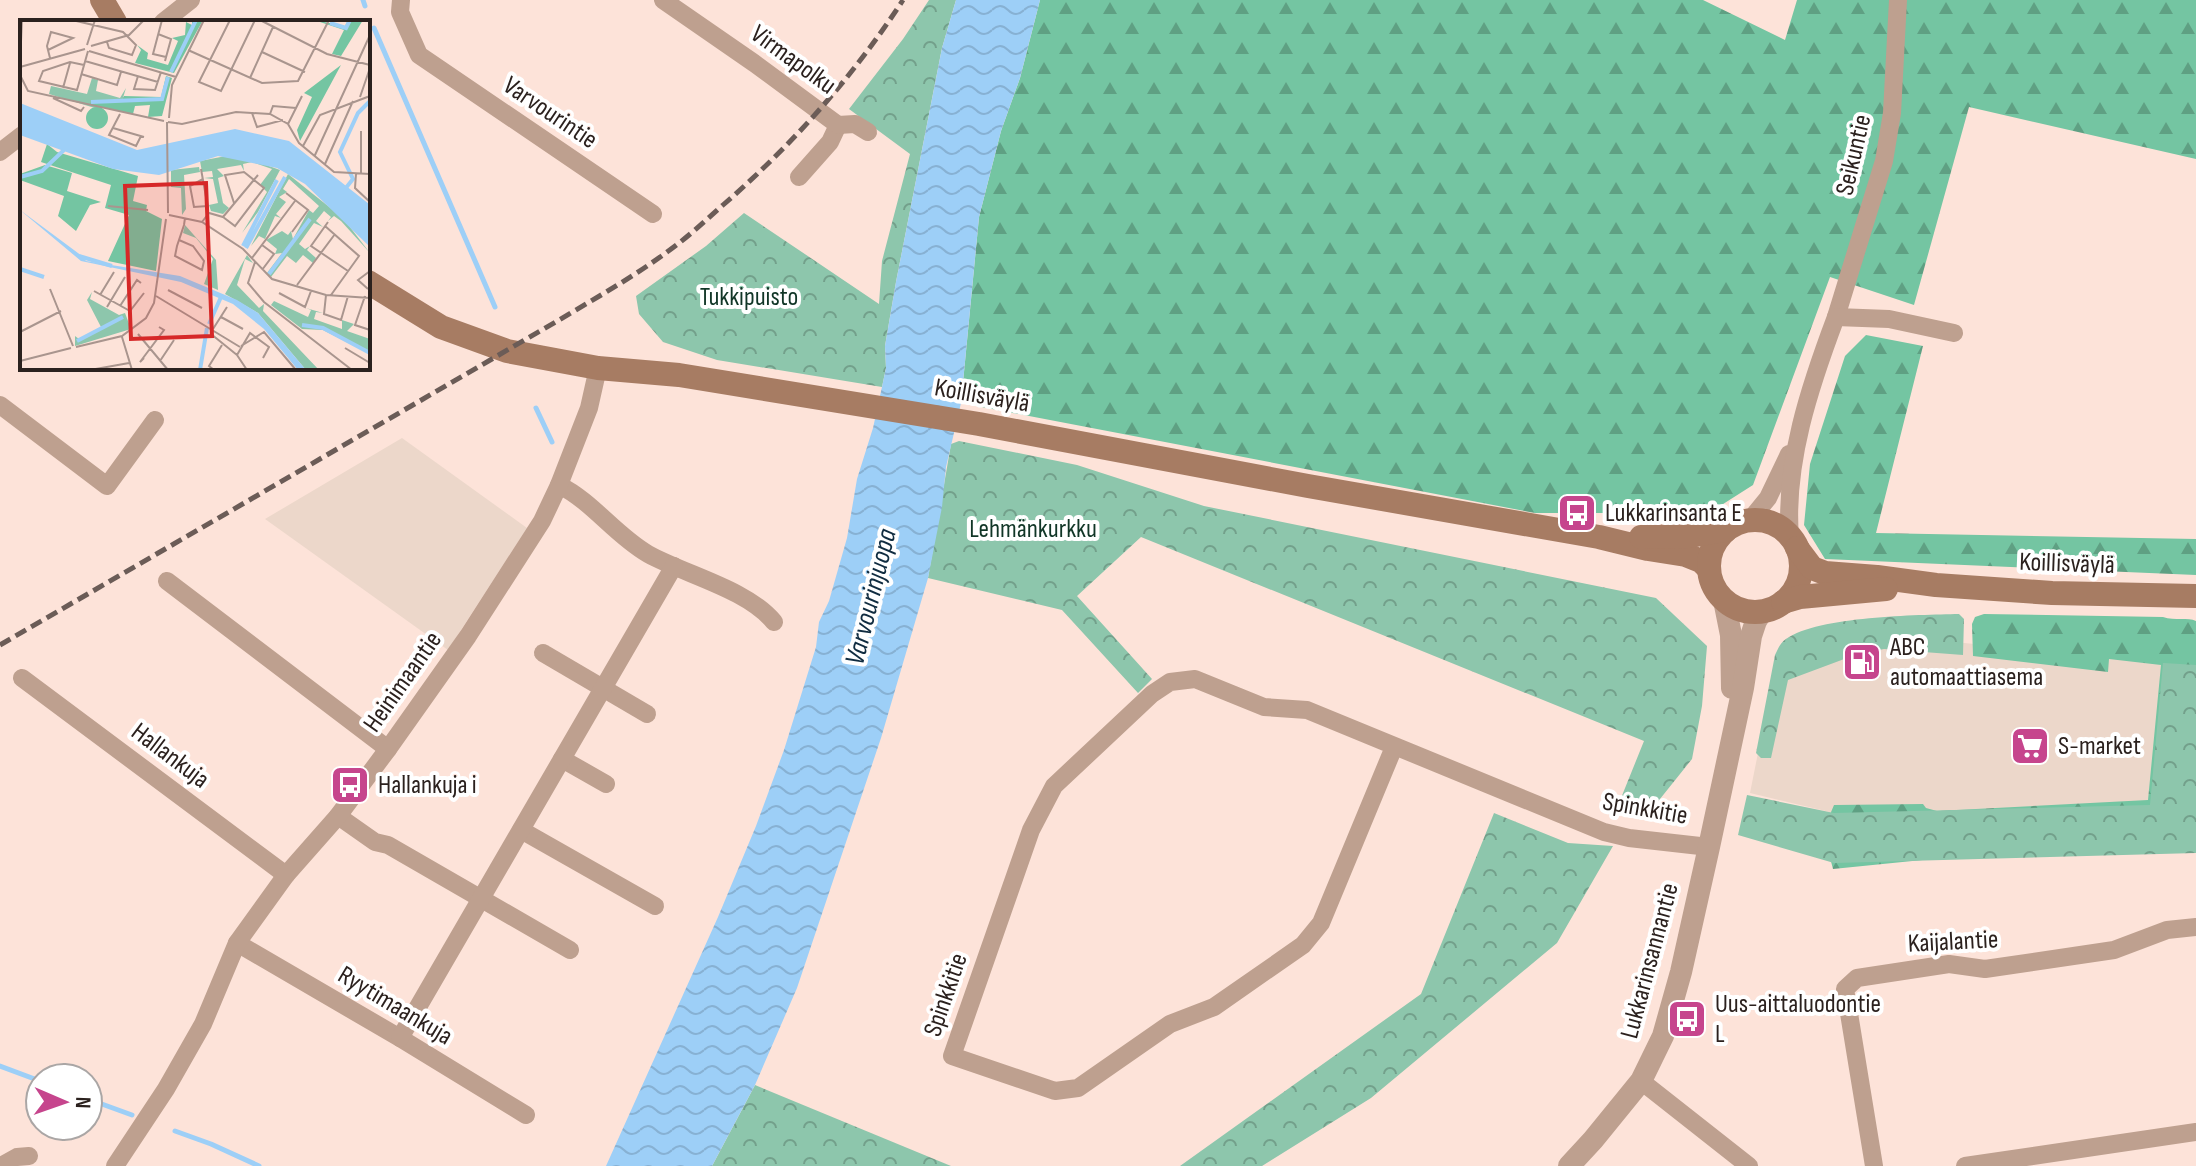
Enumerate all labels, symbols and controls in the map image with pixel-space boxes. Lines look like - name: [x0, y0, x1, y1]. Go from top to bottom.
- street label: Virmapolku: [744, 19, 842, 101]
- inset map: [20, 20, 370, 370]
- street label: Varvourintie: [497, 70, 603, 156]
- street label: Seikuntie: [1830, 112, 1878, 198]
- park label: Tukkipuisto: [700, 282, 798, 313]
- street label: Koillisväylä: [932, 372, 1032, 420]
- bus stop icon: Lukkarinsanta E: [1556, 492, 1598, 534]
- place label: Lukkarinsanta E: [1605, 498, 1742, 529]
- park label: Lehmänkurkku: [969, 514, 1097, 545]
- water label: Varvourinjuopa: [838, 525, 904, 668]
- street label: Koillisväylä: [2019, 547, 2115, 581]
- street label: Heinimaantie: [357, 626, 449, 738]
- place label: ABC automaattiasema: [1889, 632, 2043, 693]
- fuel station icon: ABC automaattiasema: [1841, 641, 1883, 683]
- street label: Hallankuja: [125, 717, 215, 795]
- supermarket icon: S-market: [2009, 725, 2051, 767]
- place label: S-market: [2058, 731, 2141, 762]
- bus stop icon: Hallankuja i: [329, 764, 371, 806]
- place label: Hallankuja i: [378, 770, 476, 801]
- street label: Spinkkitie: [1600, 786, 1690, 832]
- street label: Lukkarinsannantie: [1614, 880, 1686, 1042]
- street label: Kaijalantie: [1907, 924, 1999, 960]
- street label: Spinkkitie: [917, 949, 975, 1041]
- street label: Ryytimaankuja: [332, 960, 458, 1052]
- place label: Uus-aittaluodontie L: [1715, 989, 1881, 1050]
- bus stop icon: Uus-aittaluodontie L: [1666, 998, 1708, 1040]
- north arrow: [24, 1062, 104, 1142]
- text: N: [69, 1096, 96, 1109]

